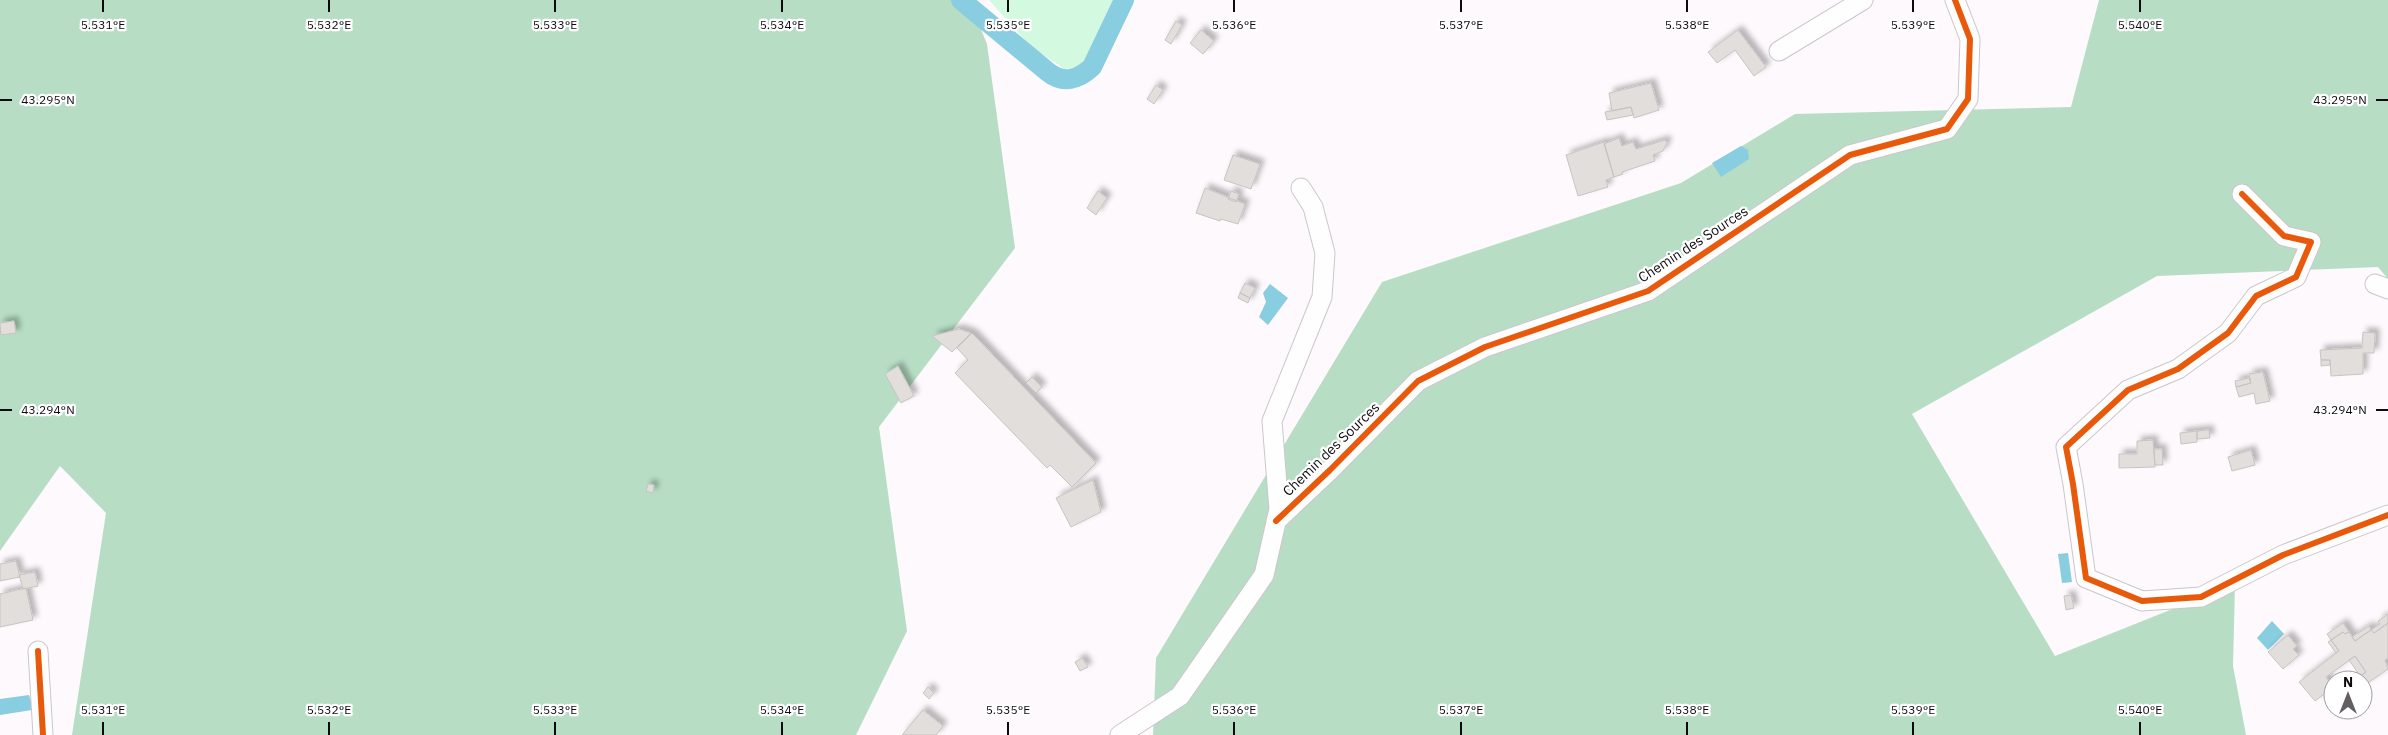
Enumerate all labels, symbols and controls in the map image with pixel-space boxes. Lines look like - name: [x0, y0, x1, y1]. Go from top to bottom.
- text: 5.531°E: [81, 17, 125, 32]
- text: 5.532°E: [307, 17, 351, 32]
- text: 5.533°E: [533, 17, 577, 32]
- text: 5.534°E: [760, 17, 804, 32]
- text: 5.535°E: [986, 17, 1030, 32]
- text: 5.536°E: [1212, 17, 1256, 32]
- text: 5.537°E: [1439, 17, 1483, 32]
- text: 5.538°E: [1665, 17, 1709, 32]
- text: 5.539°E: [1891, 17, 1935, 32]
- text: 5.540°E: [2118, 17, 2162, 32]
- text: 43.295°N: [21, 92, 75, 107]
- text: 43.295°N: [2313, 92, 2367, 107]
- street label: Chemin des Sources: [1635, 202, 1752, 286]
- street label: Chemin des Sources: [1279, 398, 1383, 500]
- text: 43.294°N: [21, 402, 75, 417]
- text: 43.294°N: [2313, 402, 2367, 417]
- north arrow: [2323, 670, 2373, 720]
- text: N: [2343, 673, 2353, 691]
- text: 5.531°E: [81, 702, 125, 717]
- text: 5.532°E: [307, 702, 351, 717]
- text: 5.533°E: [533, 702, 577, 717]
- text: 5.534°E: [760, 702, 804, 717]
- text: 5.535°E: [986, 702, 1030, 717]
- text: 5.536°E: [1212, 702, 1256, 717]
- text: 5.537°E: [1439, 702, 1483, 717]
- text: 5.538°E: [1665, 702, 1709, 717]
- text: 5.539°E: [1891, 702, 1935, 717]
- text: 5.540°E: [2118, 702, 2162, 717]

